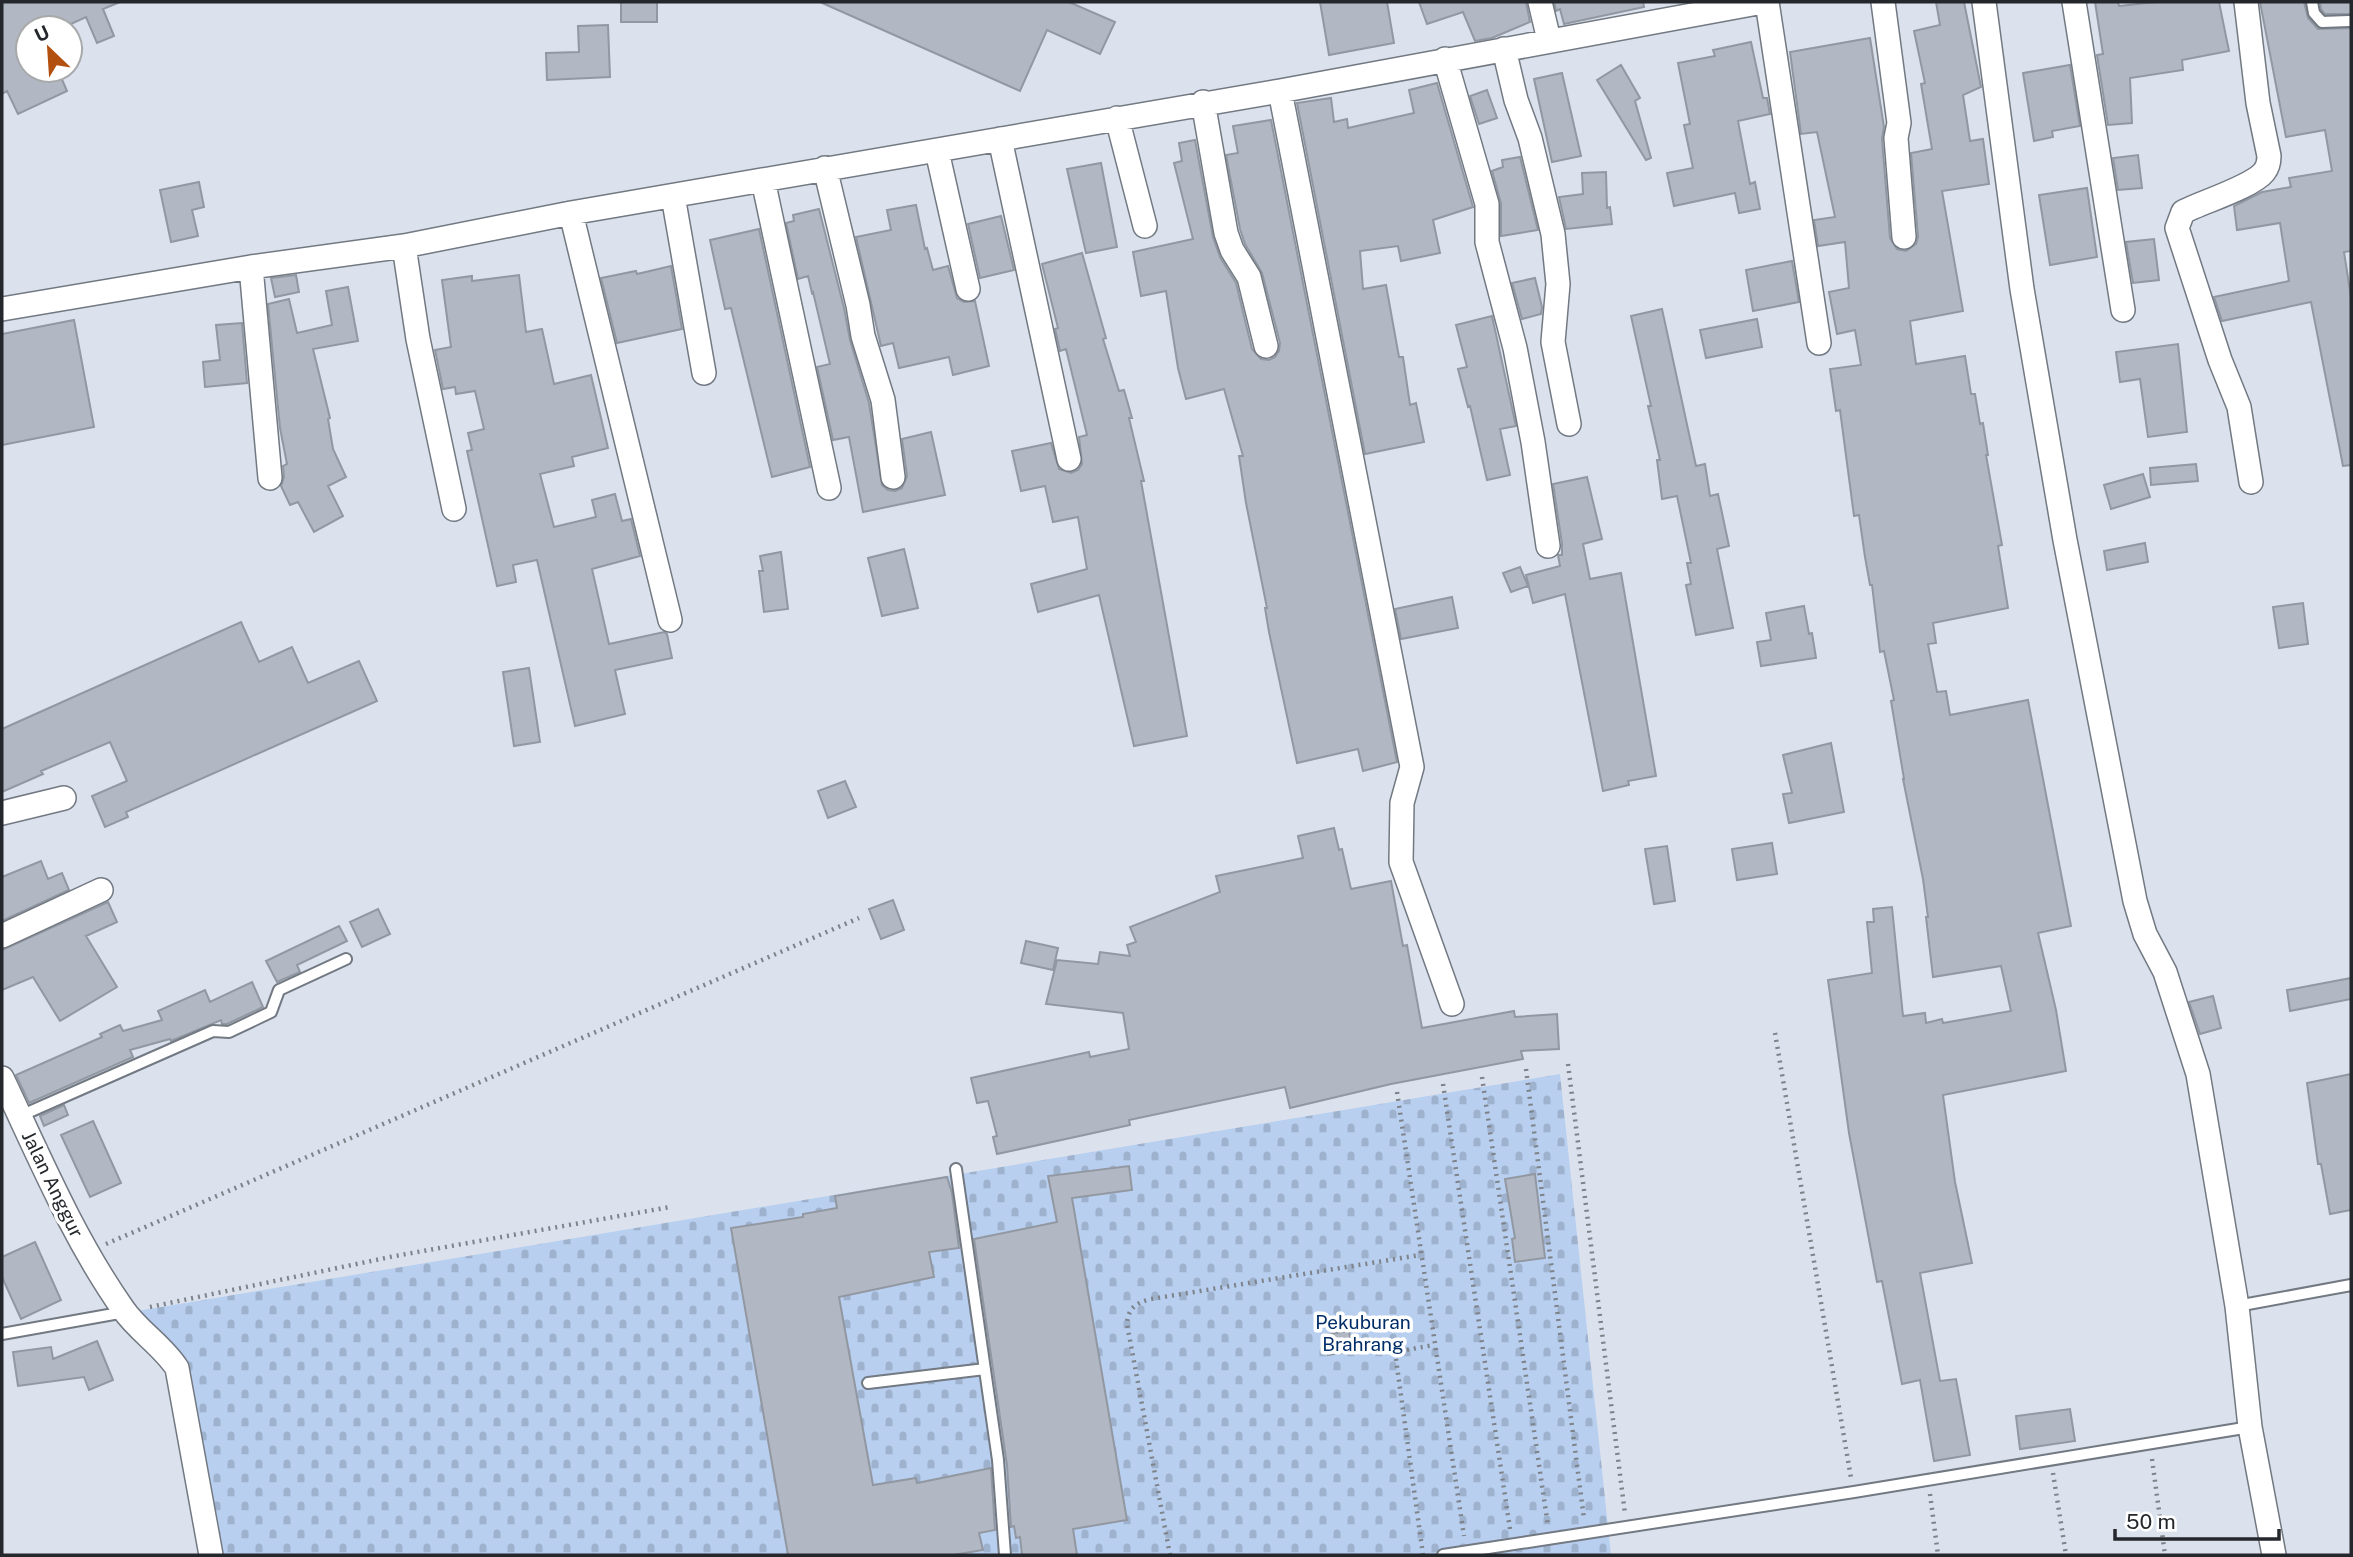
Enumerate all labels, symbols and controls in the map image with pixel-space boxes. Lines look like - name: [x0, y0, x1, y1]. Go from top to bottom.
- north arrow: [14, 14, 84, 84]
- text: U: [31, 21, 53, 46]
- street label: Jalan Anggur: [18, 1127, 88, 1241]
- park label: Pekuburan Brahrang: [1315, 1311, 1411, 1355]
- scale bar: [2115, 1498, 2280, 1542]
- text: 50 m: [2126, 1509, 2176, 1534]

